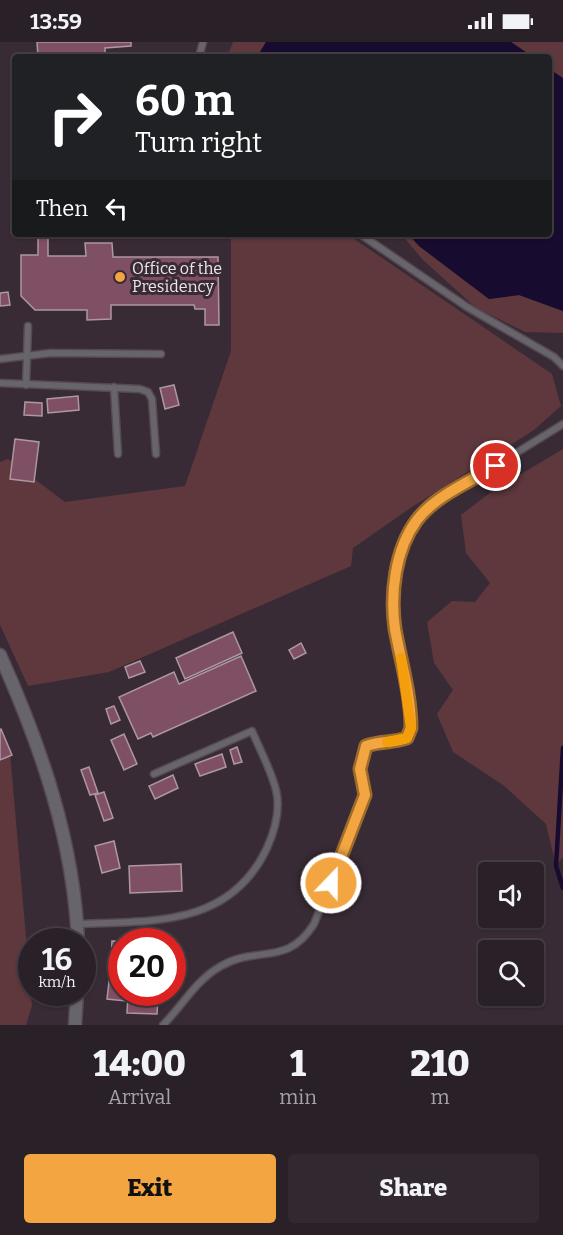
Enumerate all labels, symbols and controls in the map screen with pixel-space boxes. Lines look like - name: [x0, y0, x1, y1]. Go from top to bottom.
- text: 13:59: [30, 8, 82, 35]
- text: 60 m: [135, 76, 234, 126]
- icon: right: [36, 78, 114, 156]
- text: Turn right: [135, 127, 262, 159]
- icon: left: [100, 192, 133, 225]
- text: Then: [36, 195, 88, 222]
- place label: Office of the Presidency: [132, 259, 222, 296]
- marker: Office of the Presidency: [113, 270, 127, 284]
- pin: [470, 440, 521, 491]
- icon: arrive: [479, 449, 512, 482]
- position arrow: [299, 851, 363, 915]
- map controls: [478, 862, 544, 1006]
- button: sound: [478, 862, 544, 928]
- speed limit sign: 20: [108, 928, 186, 1006]
- button: search: [478, 940, 544, 1006]
- text: 16: [42, 942, 72, 978]
- text: km/h: [38, 973, 76, 991]
- text: 14:00: [93, 1042, 186, 1086]
- text: 1: [290, 1042, 306, 1086]
- text: 210: [410, 1042, 470, 1086]
- text: Arrival: [108, 1085, 171, 1109]
- text: min: [279, 1085, 317, 1109]
- text: m: [430, 1085, 450, 1109]
- button: Exit: [24, 1154, 276, 1223]
- button: Share: [288, 1154, 539, 1223]

